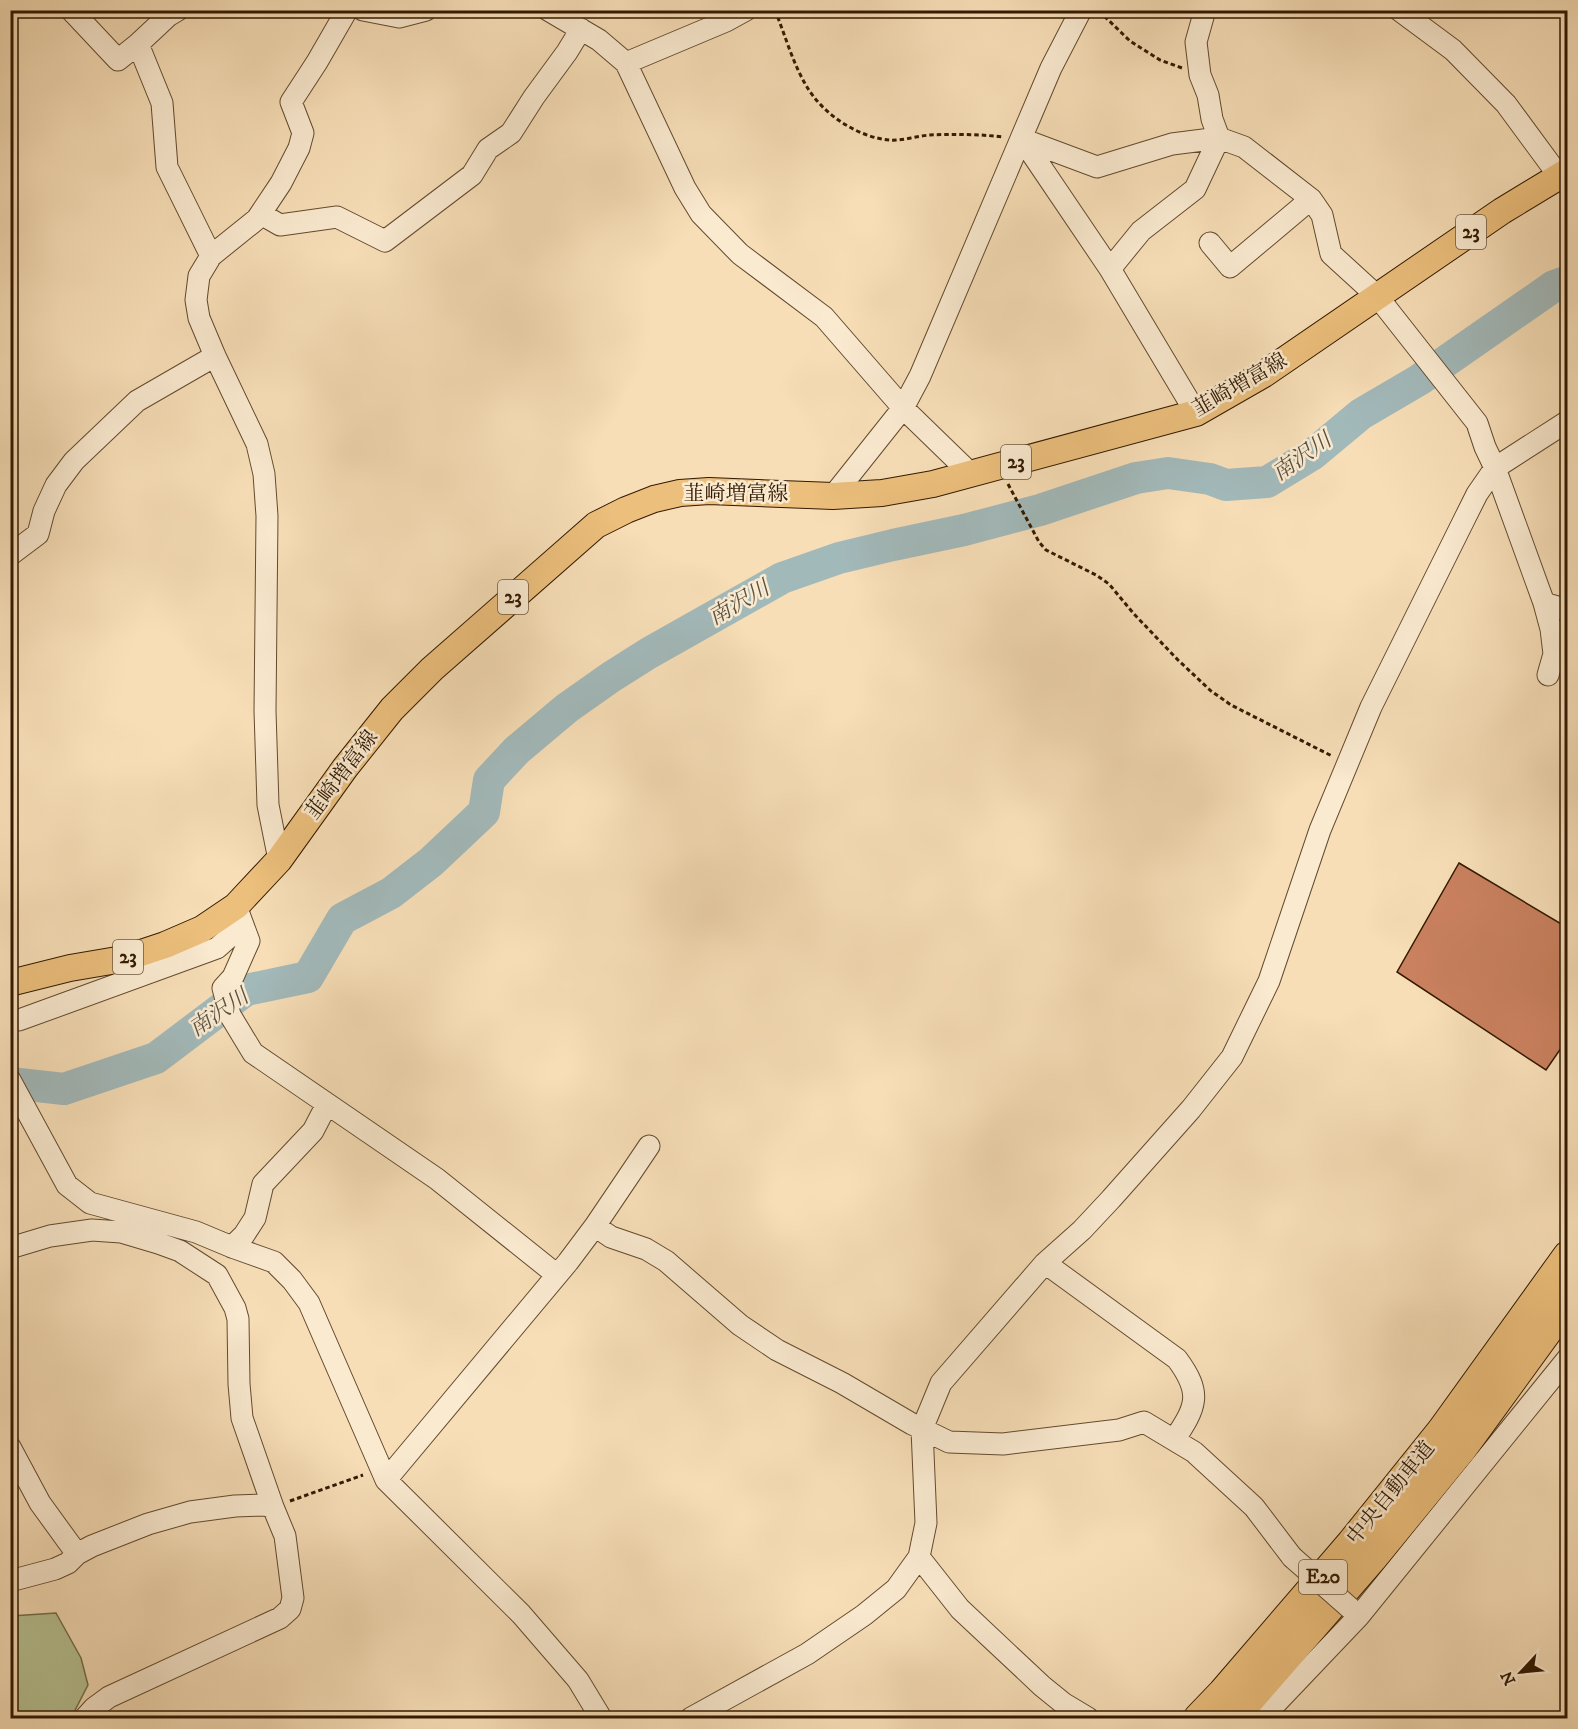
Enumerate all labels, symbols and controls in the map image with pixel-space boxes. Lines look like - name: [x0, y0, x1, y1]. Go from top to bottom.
- road number: 23: [1456, 215, 1486, 249]
- street label: 韮崎増富線: [1188, 347, 1292, 423]
- water label: 南沢川: [1267, 426, 1338, 487]
- road number: 23: [1001, 445, 1031, 479]
- street label: 韮崎増富線: [684, 481, 789, 507]
- water label: 南沢川: [704, 574, 776, 631]
- road number: 23: [498, 580, 528, 614]
- street label: 韮崎増富線: [300, 725, 384, 825]
- road number: 23: [113, 940, 143, 974]
- water label: 南沢川: [184, 982, 256, 1043]
- street label: 中央自動車道: [1341, 1436, 1441, 1550]
- road number: E20: [1299, 1560, 1347, 1594]
- north arrow: [1491, 1642, 1551, 1702]
- text: N: [1497, 1668, 1520, 1688]

